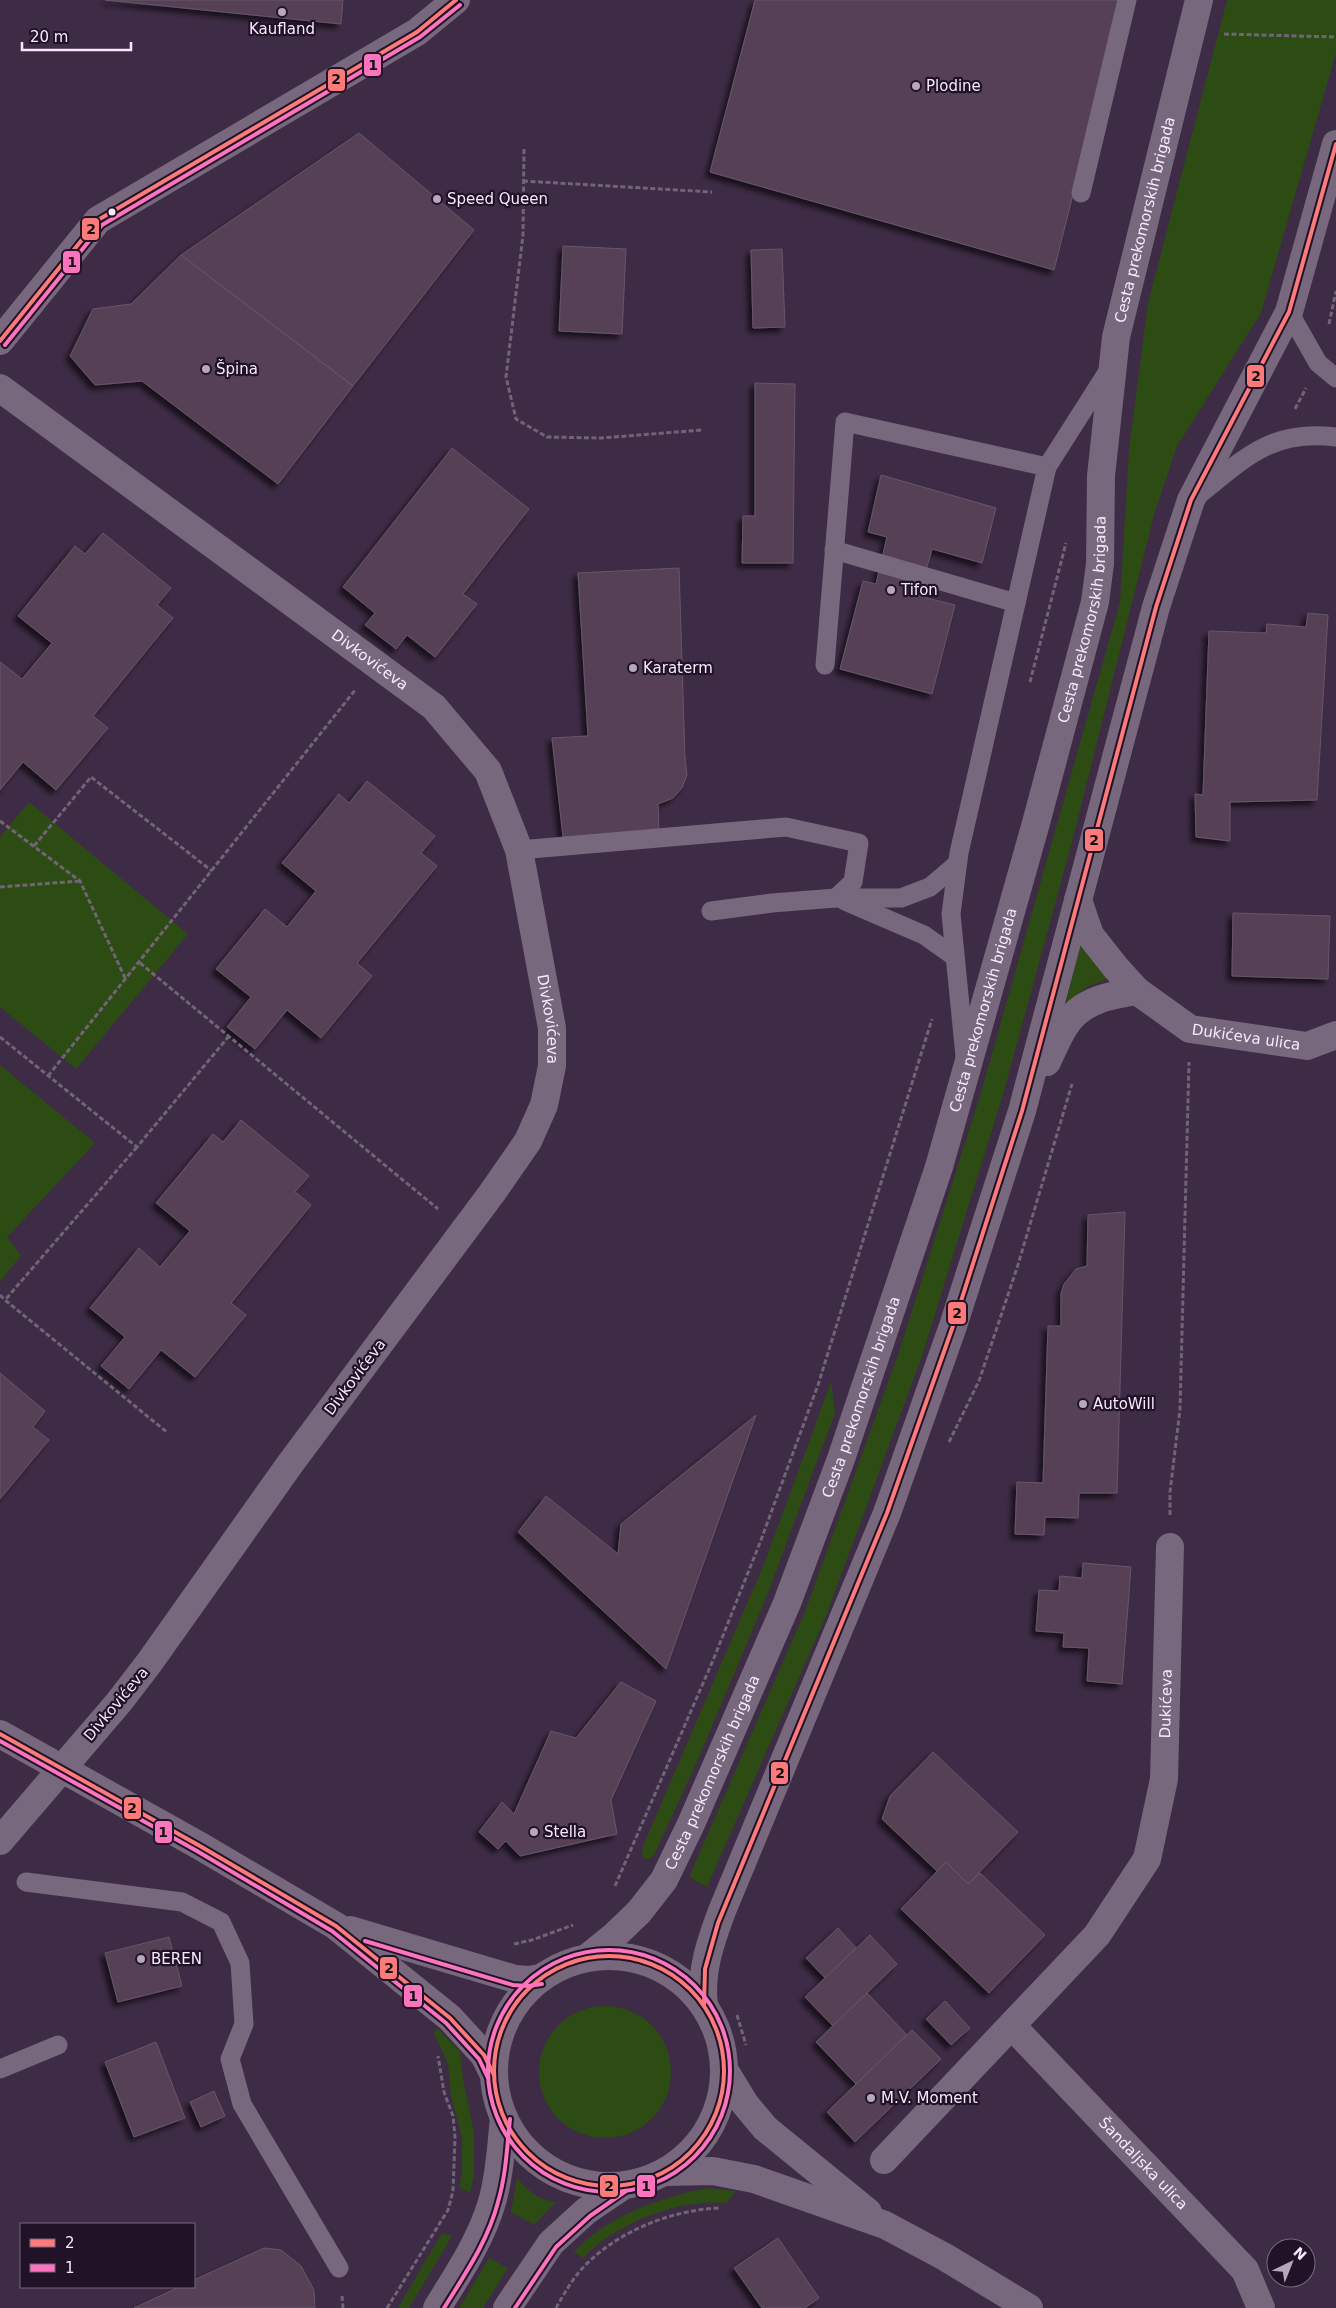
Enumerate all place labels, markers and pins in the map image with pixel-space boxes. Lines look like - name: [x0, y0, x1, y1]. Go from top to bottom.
- marker: Kaufland: [276, 6, 288, 18]
- place label: Kaufland: [249, 20, 315, 38]
- place label: Plodine: [926, 77, 981, 95]
- marker: Plodine: [910, 80, 922, 92]
- place label: Speed Queen: [447, 190, 548, 208]
- marker: Speed Queen: [431, 193, 443, 205]
- unlabelled marker: [107, 207, 117, 217]
- place label: Špina: [216, 359, 258, 378]
- marker: Špina: [200, 363, 212, 375]
- place label: Tifon: [900, 581, 938, 599]
- marker: Tifon: [885, 584, 897, 596]
- place label: Karaterm: [643, 659, 713, 677]
- marker: Karaterm: [627, 662, 639, 674]
- place label: AutoWill: [1093, 1395, 1155, 1413]
- marker: AutoWill: [1077, 1398, 1089, 1410]
- place label: Stella: [544, 1823, 586, 1841]
- marker: Stella: [528, 1826, 540, 1838]
- place label: BEREN: [151, 1950, 202, 1968]
- marker: BEREN: [135, 1953, 147, 1965]
- place label: M.V. Moment: [881, 2089, 978, 2107]
- marker: M.V. Moment: [865, 2092, 877, 2104]

